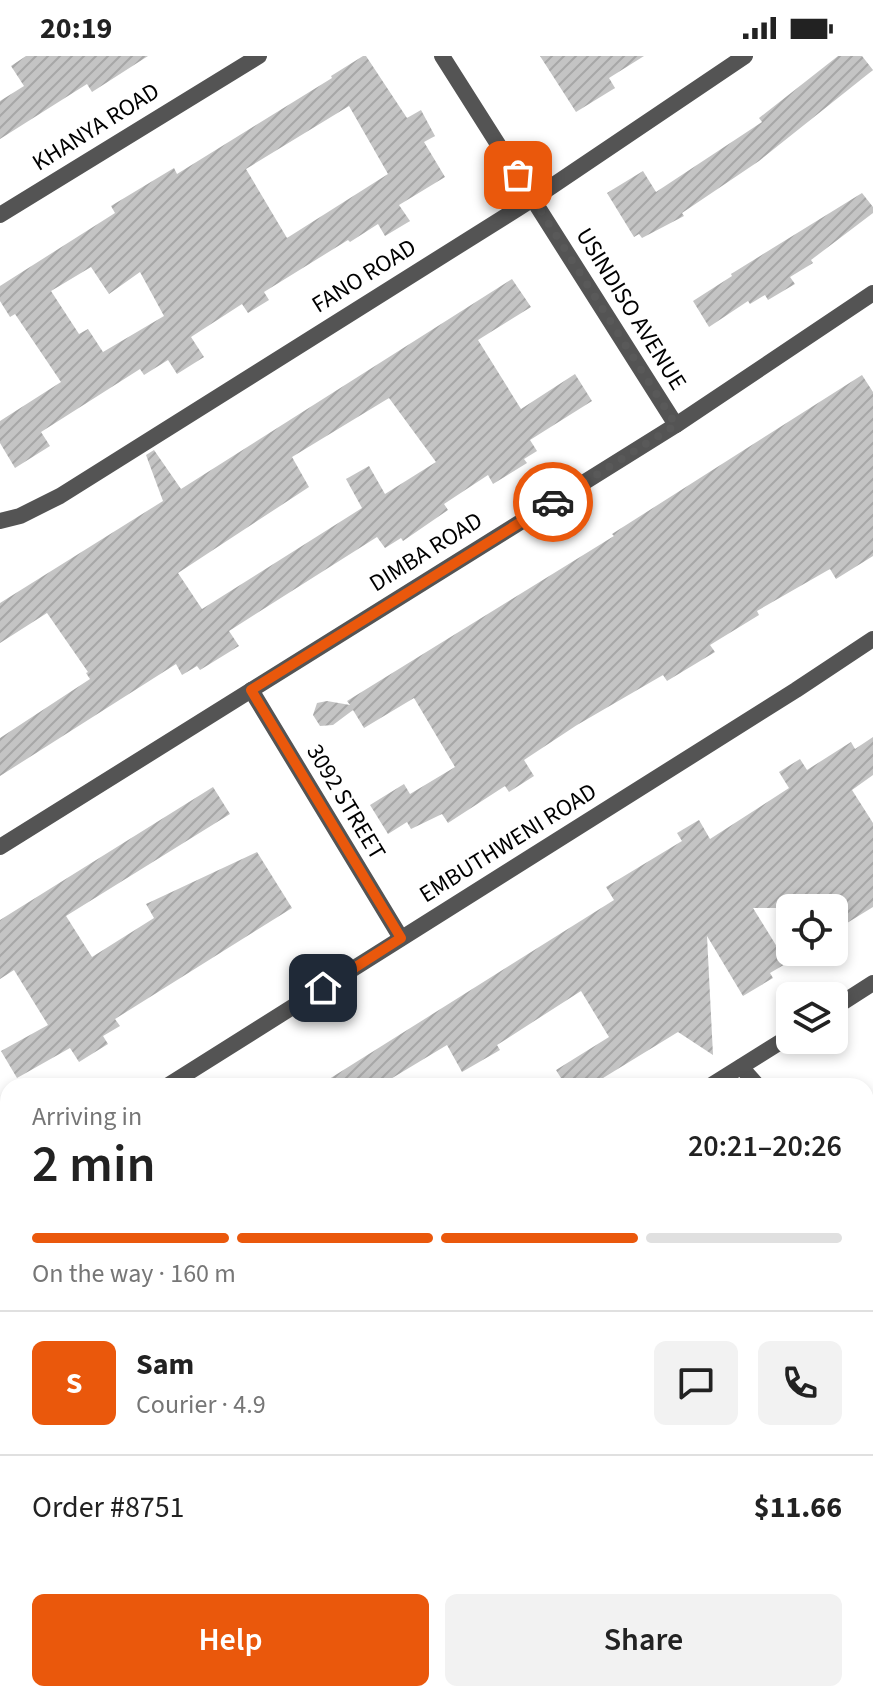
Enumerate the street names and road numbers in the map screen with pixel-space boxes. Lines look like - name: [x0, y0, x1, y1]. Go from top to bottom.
- street label: KHANYA ROAD: [26, 74, 166, 180]
- street label: USINDISO AVENUE: [567, 221, 695, 397]
- street label: FANO ROAD: [305, 230, 423, 322]
- street label: DIMBA ROAD: [363, 503, 489, 601]
- street label: 3092 STREET: [298, 737, 394, 867]
- street label: EMBUTHWENI ROAD: [412, 774, 604, 912]

